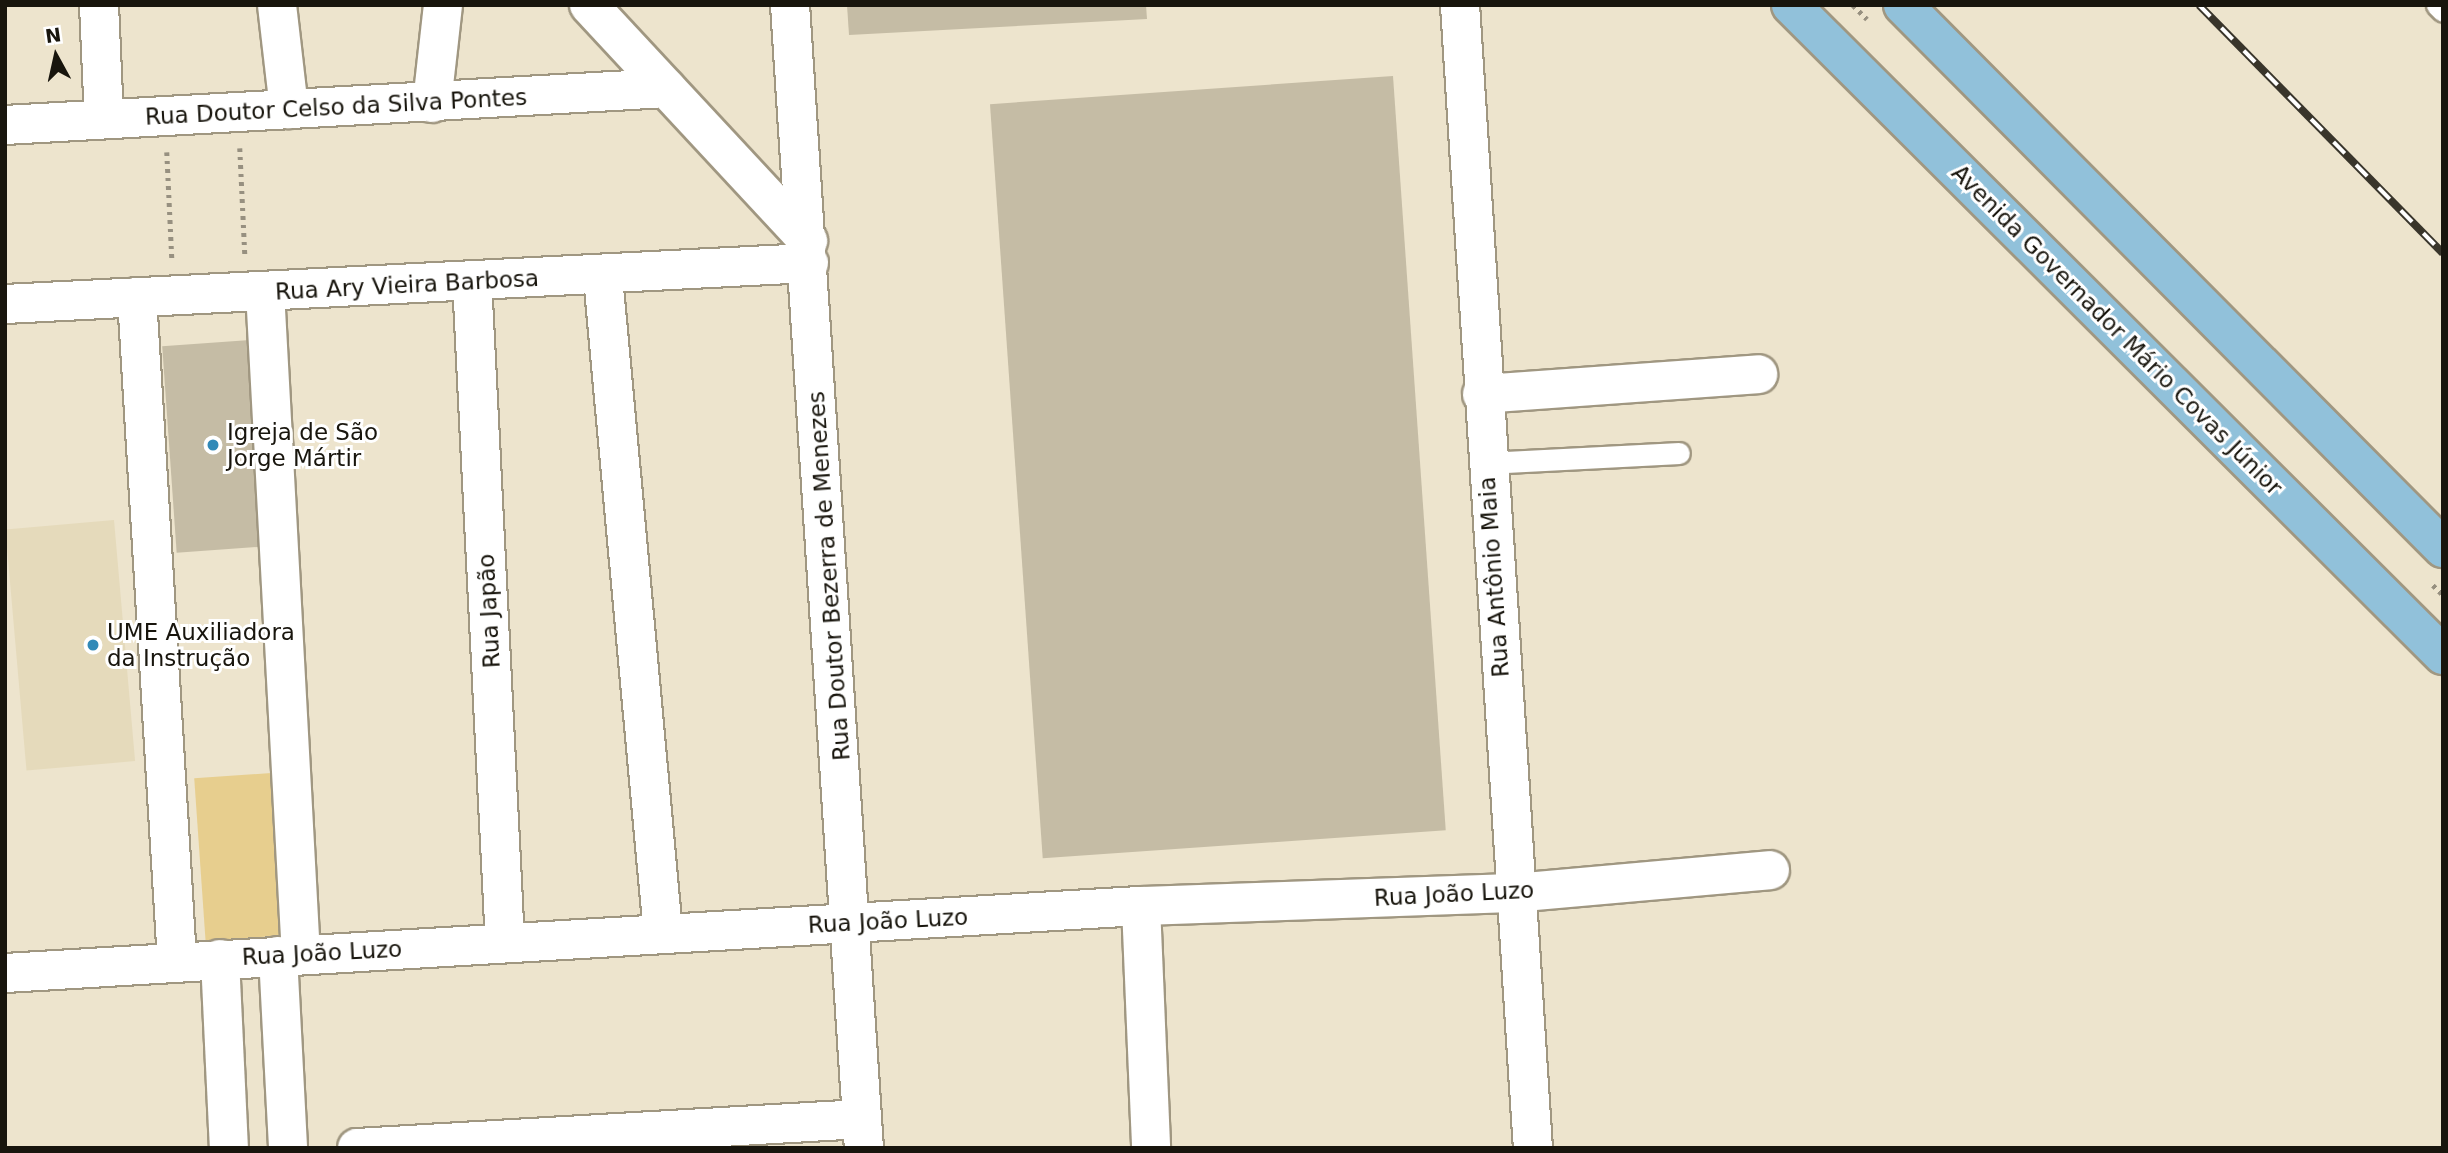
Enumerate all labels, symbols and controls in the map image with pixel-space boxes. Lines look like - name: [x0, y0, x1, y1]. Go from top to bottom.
- north arrow: [21, 21, 91, 91]
- text: N: [44, 23, 62, 47]
- street label: Rua Doutor Celso da Silva Pontes: [144, 83, 528, 131]
- street label: Avenida Governador Mário Covas Júnior: [1946, 159, 2288, 501]
- street label: Rua Ary Vieira Barbosa: [274, 264, 540, 306]
- street label: Rua Doutor Bezerra de Menezes: [802, 390, 856, 762]
- place label: Igreja de São Jorge Mártir: [227, 418, 378, 472]
- marker: Igreja de São Jorge Mártir: [205, 437, 221, 453]
- street label: Rua Antônio Maia: [1473, 476, 1515, 678]
- street label: Rua Japão: [472, 553, 506, 669]
- place label: UME Auxiliadora da Instrução: [107, 618, 295, 672]
- marker: UME Auxiliadora da Instrução: [85, 637, 101, 653]
- street label: Rua João Luzo: [1373, 876, 1535, 912]
- street label: Rua João Luzo: [807, 903, 969, 939]
- street label: Rua João Luzo: [241, 935, 403, 971]

